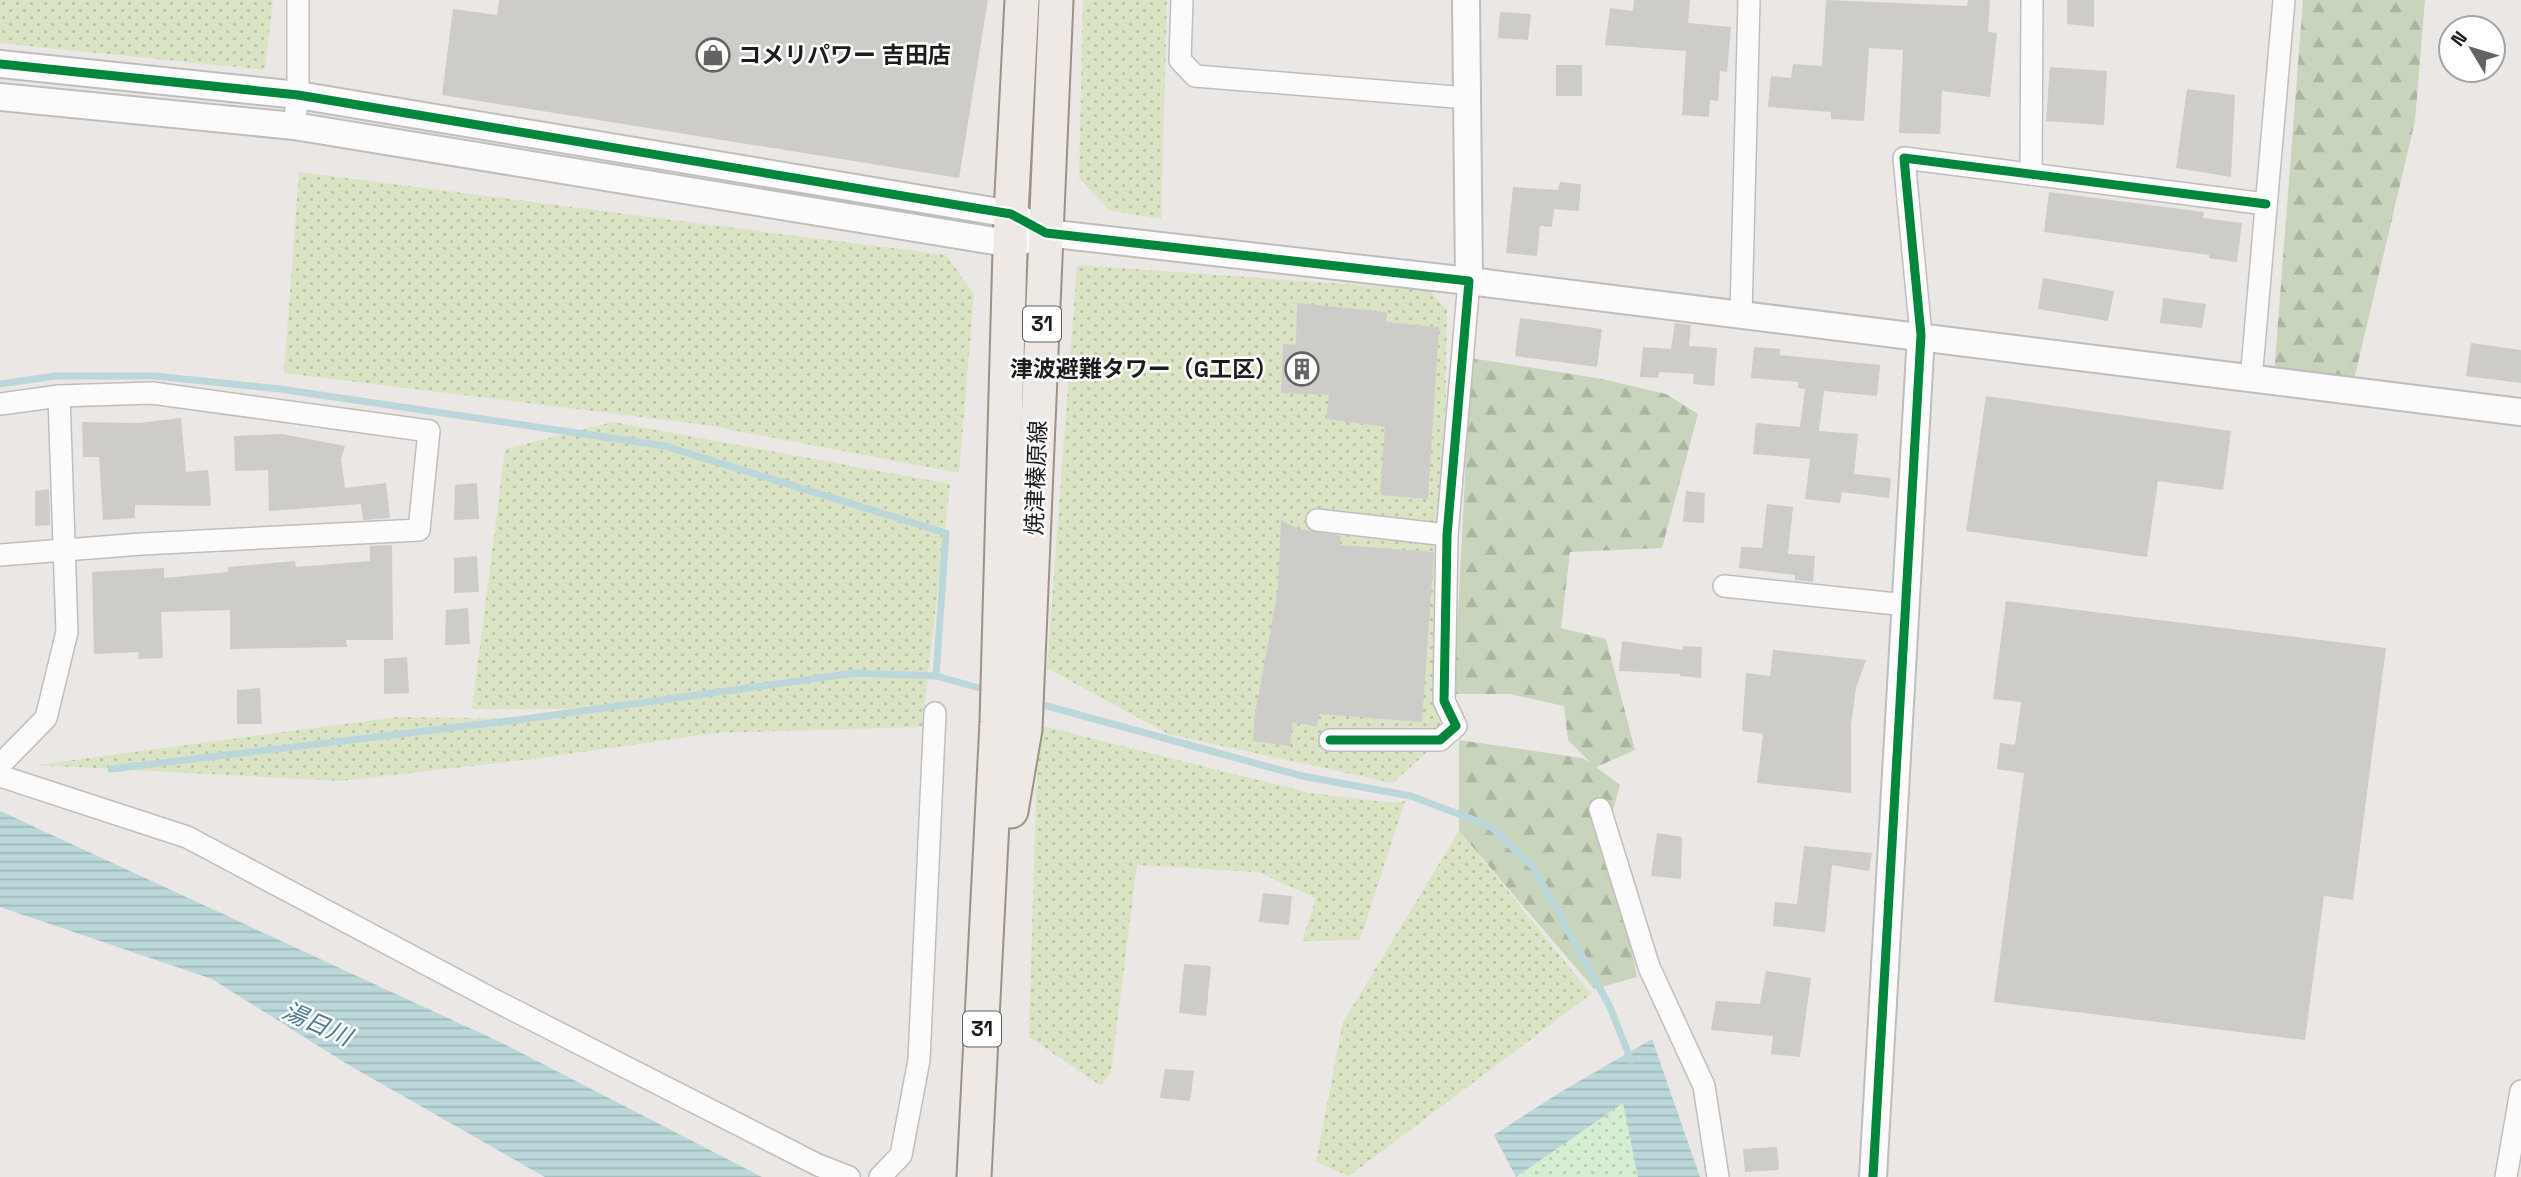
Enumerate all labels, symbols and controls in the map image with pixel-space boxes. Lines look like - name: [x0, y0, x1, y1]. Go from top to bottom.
- north arrow: [2437, 14, 2507, 84]
- text: N: [2445, 26, 2473, 52]
- shop icon: コメリパワー 吉田店: [694, 36, 732, 74]
- place label: コメリパワー 吉田店: [738, 40, 951, 70]
- road number: 31: [1023, 306, 1061, 342]
- building icon: 津波避難タワー（G工区）: [1283, 350, 1321, 388]
- place label: 津波避難タワー（G工区）: [1010, 354, 1278, 384]
- street label: 焼津榛原線: [1019, 420, 1053, 536]
- water label: 湯日川: [278, 995, 359, 1054]
- road number: 31: [963, 1012, 1001, 1046]

